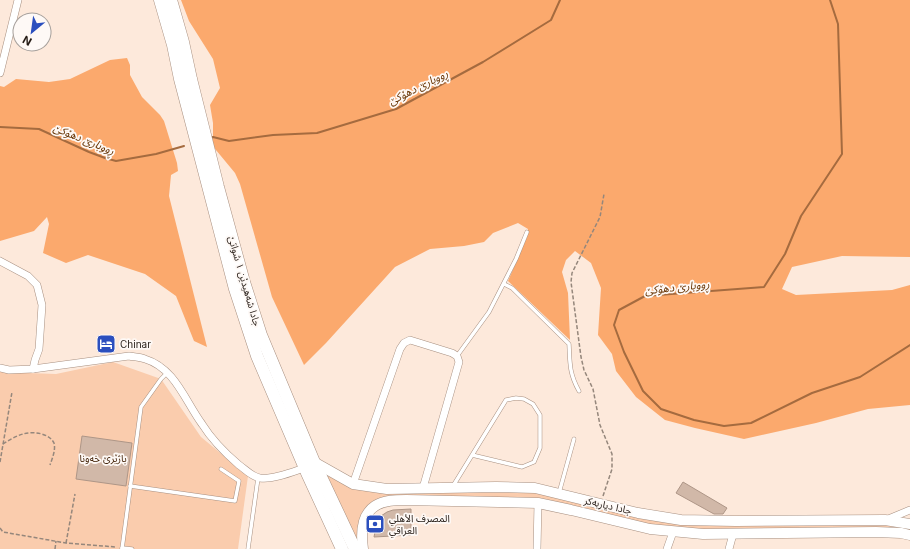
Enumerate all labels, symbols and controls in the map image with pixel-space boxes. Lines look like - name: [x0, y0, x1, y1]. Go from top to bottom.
- north arrow: [12, 12, 52, 52]
- text: N: [20, 33, 34, 49]
- water label: ڕووبارێ دهۆكێ: [386, 66, 451, 110]
- water label: ڕووبارێ دهۆكێ: [50, 120, 117, 160]
- street label: جادا شەهیدێن ١ شواتێ: [225, 235, 264, 328]
- water label: ڕووبارێ دهۆكێ: [644, 277, 710, 300]
- hotel icon: Chinar: [95, 333, 117, 355]
- place label: Chinar: [120, 338, 151, 350]
- park label: باژێرێ خه‌ونا: [79, 452, 127, 465]
- street label: جادا دیاربه‌كر: [582, 493, 633, 517]
- place label: المصرف الأهلي العراقي: [389, 512, 450, 538]
- bank icon: المصرف الأهلي العراقي: [364, 513, 386, 535]

